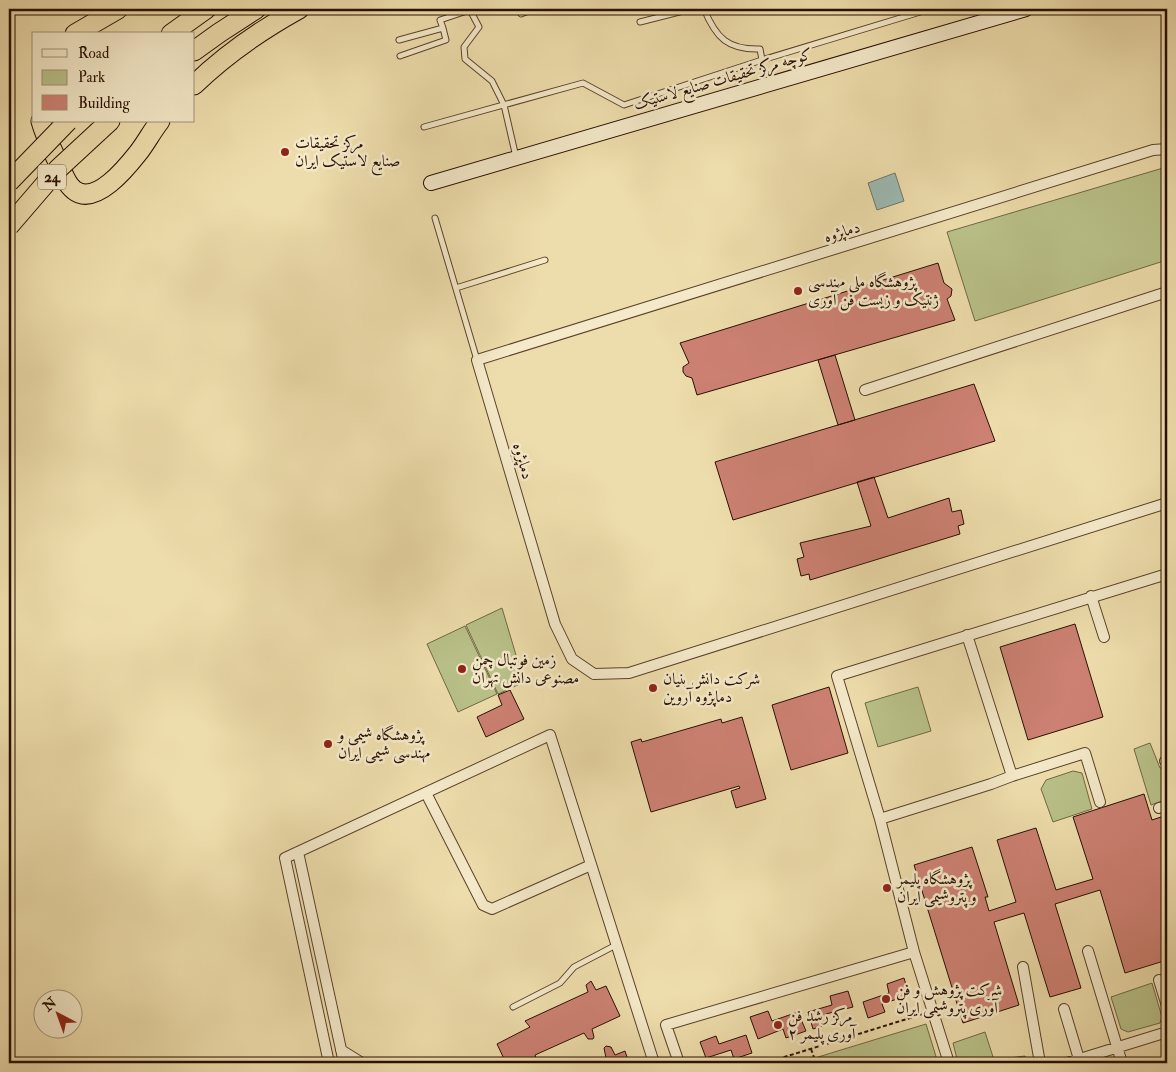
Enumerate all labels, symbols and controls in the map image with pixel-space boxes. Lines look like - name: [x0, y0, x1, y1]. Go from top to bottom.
- legend: [32, 32, 195, 122]
- text: Road: [78, 44, 110, 63]
- street label: کوچه مرکز تحقیقات صنایع لاستیک: [631, 44, 816, 119]
- text: Park: [78, 68, 105, 87]
- text: Building: [78, 94, 130, 113]
- place label: مرکز تحقیقات صنایع لاستیک ایران: [295, 133, 400, 176]
- marker: مرکز تحقیقات صنایع لاستیک ایران: [279, 146, 291, 158]
- road number: 24: [38, 164, 66, 190]
- street label: دماپژوه: [821, 217, 863, 247]
- place label: پژوهشگاه ملی مهندسی ژنتیک و زیست فن آوری: [808, 271, 939, 311]
- marker: پژوهشگاه ملی مهندسی ژنتیک و زیست فن آوری: [792, 285, 804, 297]
- street label: دماپژوه: [508, 440, 538, 482]
- place label: زمین فوتبال چمن مصنوعی دانش تهران: [472, 650, 579, 688]
- marker: زمین فوتبال چمن مصنوعی دانش تهران: [456, 663, 468, 675]
- place label: شرکت دانش بنیان دماپژوه آروین: [663, 669, 760, 707]
- marker: شرکت دانش بنیان دماپژوه آروین: [647, 682, 659, 694]
- place label: پژوهشگاه شیمی و مهندسی شیمی ایران: [336, 724, 430, 764]
- marker: پژوهشگاه شیمی و مهندسی شیمی ایران: [322, 738, 334, 750]
- place label: پژوهشگاه پلیمر و پتروشیمی ایران: [895, 868, 977, 908]
- marker: پژوهشگاه پلیمر و پتروشیمی ایران: [881, 882, 893, 894]
- place label: شرکت پژوهش و فن آوری پتروشیمی ایران: [896, 980, 1002, 1019]
- north arrow: [32, 990, 82, 1040]
- marker: شرکت پژوهش و فن آوری پتروشیمی ایران: [880, 993, 892, 1005]
- text: N: [39, 994, 60, 1016]
- place label: مرکز رشد فن آوری پلیمر ۲: [788, 1006, 857, 1045]
- marker: مرکز رشد فن آوری پلیمر ۲: [772, 1019, 784, 1031]

